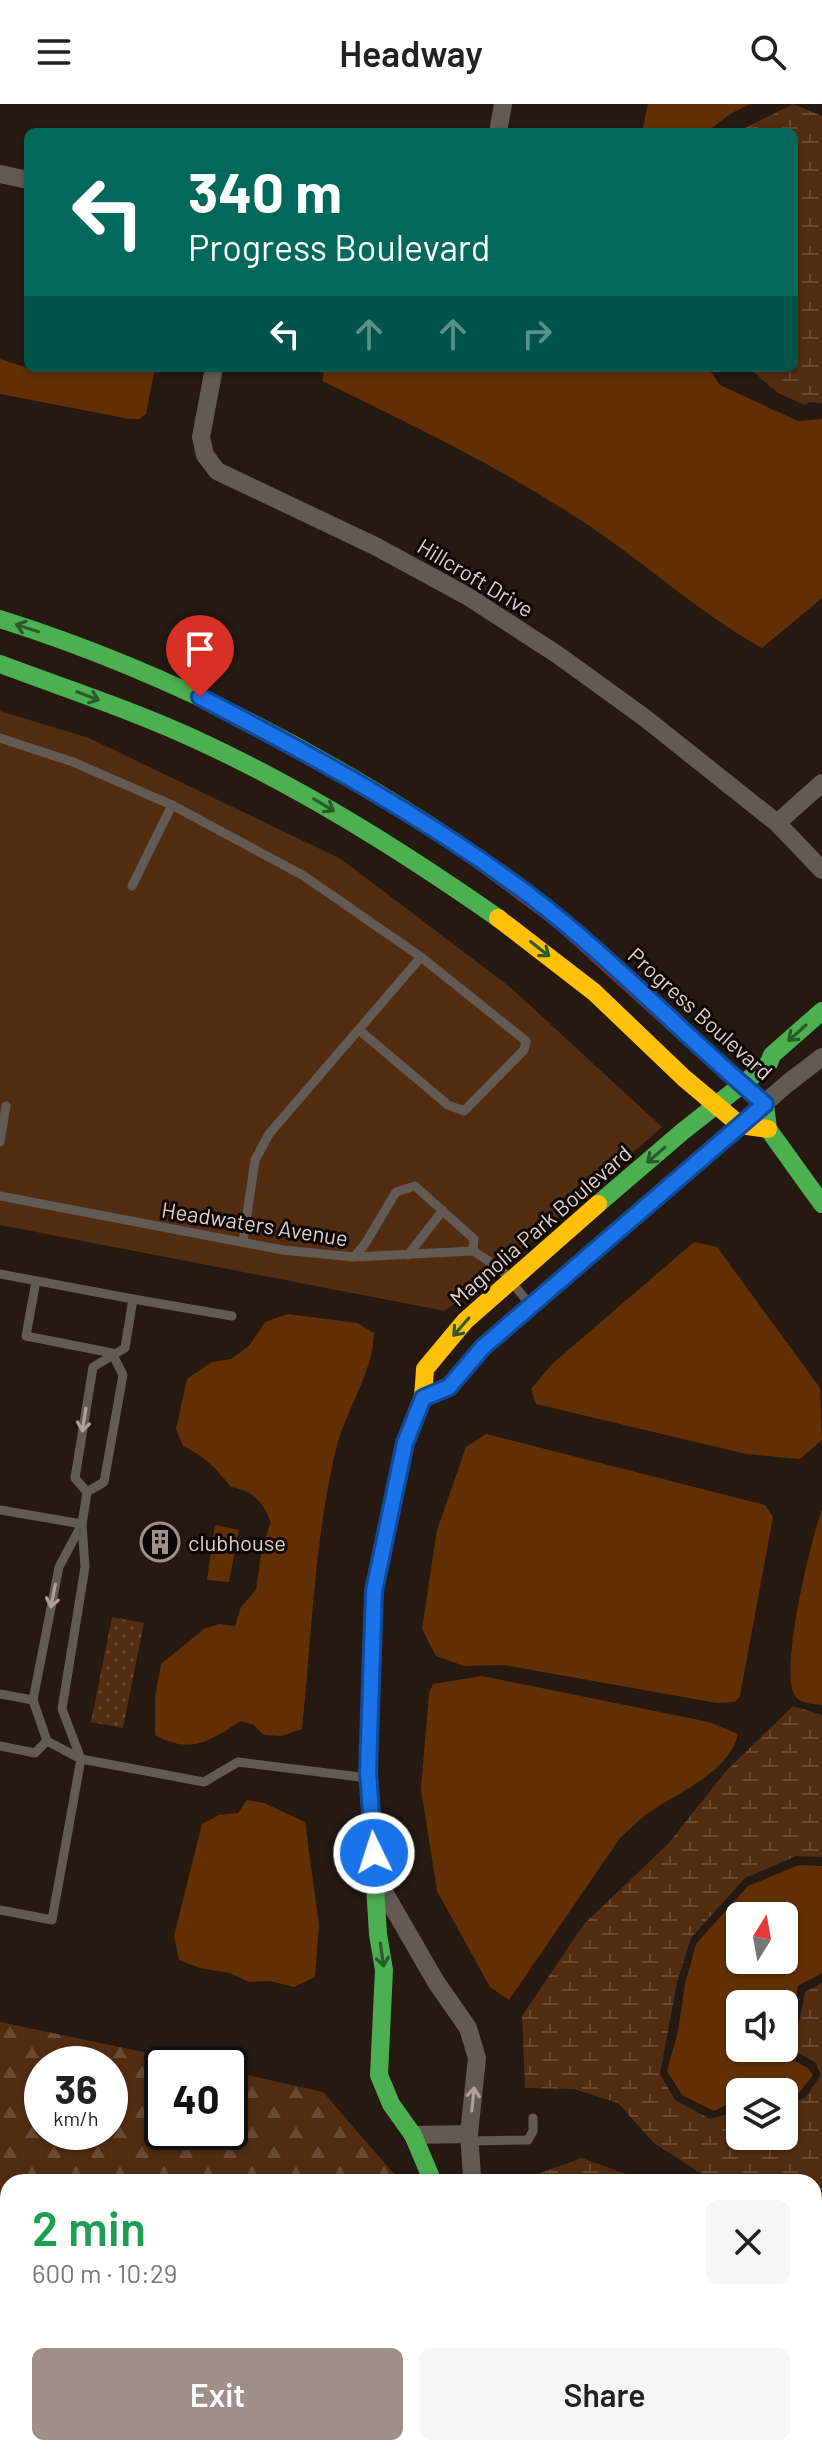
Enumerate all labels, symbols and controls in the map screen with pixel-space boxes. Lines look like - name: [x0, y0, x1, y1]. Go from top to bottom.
- icon: menu: [32, 30, 76, 74]
- icon: search: [746, 30, 790, 74]
- text: Headway: [339, 31, 483, 74]
- text: 340 m: [188, 157, 342, 224]
- icon: left: [56, 160, 160, 264]
- text: Progress Boulevard: [188, 225, 490, 268]
- icon: left: [263, 312, 307, 356]
- icon: ahead: [347, 312, 391, 356]
- icon: ahead: [431, 312, 475, 356]
- icon: right: [515, 312, 559, 356]
- street label: Hillcroft Drive: [413, 532, 539, 622]
- pin: [166, 615, 234, 697]
- one-way arrow: [15, 619, 40, 634]
- icon: arrive: [178, 627, 222, 671]
- one-way arrow: [75, 690, 100, 704]
- one-way arrow: [312, 797, 335, 813]
- one-way arrow: [528, 941, 550, 958]
- street label: Progress Boulevard: [624, 942, 778, 1084]
- one-way arrow: [788, 1024, 808, 1042]
- street label: Magnolia Park Boulevard: [444, 1139, 636, 1311]
- one-way arrow: [646, 1145, 666, 1163]
- street label: Headwaters Avenue: [160, 1195, 350, 1251]
- one-way arrow: [452, 1316, 470, 1336]
- one-way arrow: [76, 1407, 91, 1432]
- building icon: clubhouse: [139, 1521, 181, 1563]
- place label: clubhouse: [188, 1529, 286, 1555]
- one-way arrow: [45, 1583, 60, 1608]
- position arrow: [332, 1811, 416, 1895]
- north arrow: [726, 1902, 798, 1974]
- map controls: [726, 1902, 798, 2150]
- one-way arrow: [375, 1942, 390, 1967]
- button: sound: [726, 1990, 798, 2062]
- speed limit sign: 40: [144, 2046, 248, 2150]
- text: 36: [54, 2064, 98, 2112]
- button: layers: [726, 2078, 798, 2150]
- one-way arrow: [466, 2086, 481, 2113]
- text: km/h: [53, 2106, 99, 2130]
- text: 2 min: [32, 2198, 146, 2256]
- button: close: [706, 2200, 790, 2284]
- text: 600 m · 10:29: [32, 2257, 177, 2288]
- button: Exit: [32, 2348, 403, 2440]
- button: Share: [419, 2348, 790, 2440]

